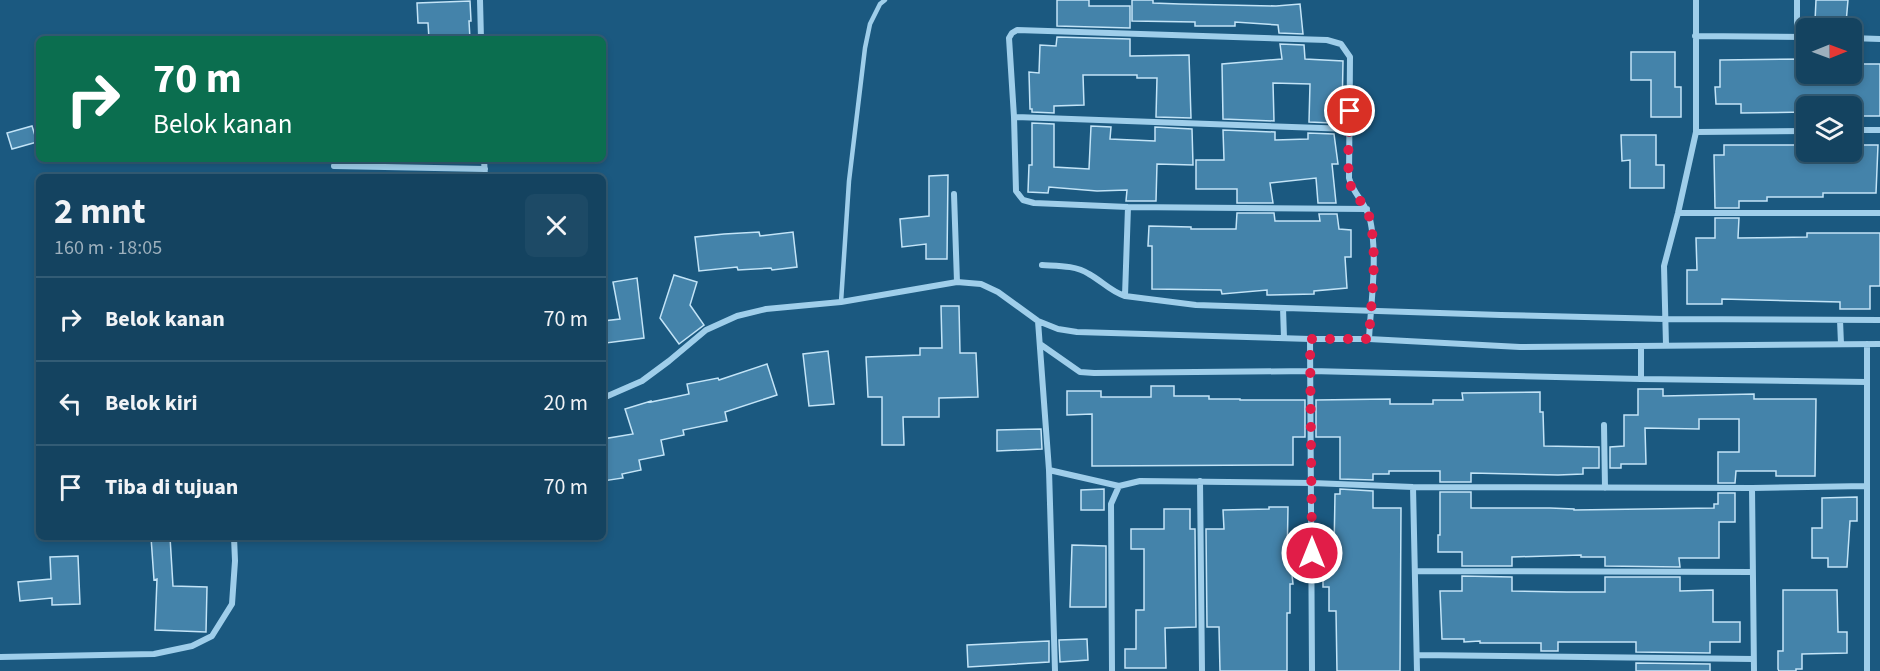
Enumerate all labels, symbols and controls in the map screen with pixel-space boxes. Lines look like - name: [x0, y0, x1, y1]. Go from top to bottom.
- north arrow: [1796, 18, 1862, 84]
- map controls: [1796, 18, 1862, 162]
- text: 70 m: [153, 49, 242, 109]
- icon: right: [54, 60, 132, 138]
- pin: [1324, 85, 1375, 136]
- icon: arrive: [1333, 94, 1366, 127]
- button: layers: [1796, 96, 1862, 162]
- text: Belok kanan: [153, 105, 292, 144]
- text: 2 mnt: [54, 186, 145, 237]
- button: close: [525, 194, 588, 257]
- text: 160 m · 18:05: [54, 234, 162, 262]
- icon: right: [54, 303, 87, 336]
- text: Belok kanan: [105, 303, 225, 335]
- text: 70 m: [543, 303, 588, 335]
- icon: left: [54, 387, 87, 420]
- text: Belok kiri: [105, 387, 198, 419]
- text: 20 m: [543, 387, 588, 419]
- icon: arrive: [54, 471, 87, 504]
- text: Tiba di tujuan: [105, 471, 238, 503]
- text: 70 m: [543, 471, 588, 503]
- position arrow: [1280, 521, 1344, 585]

